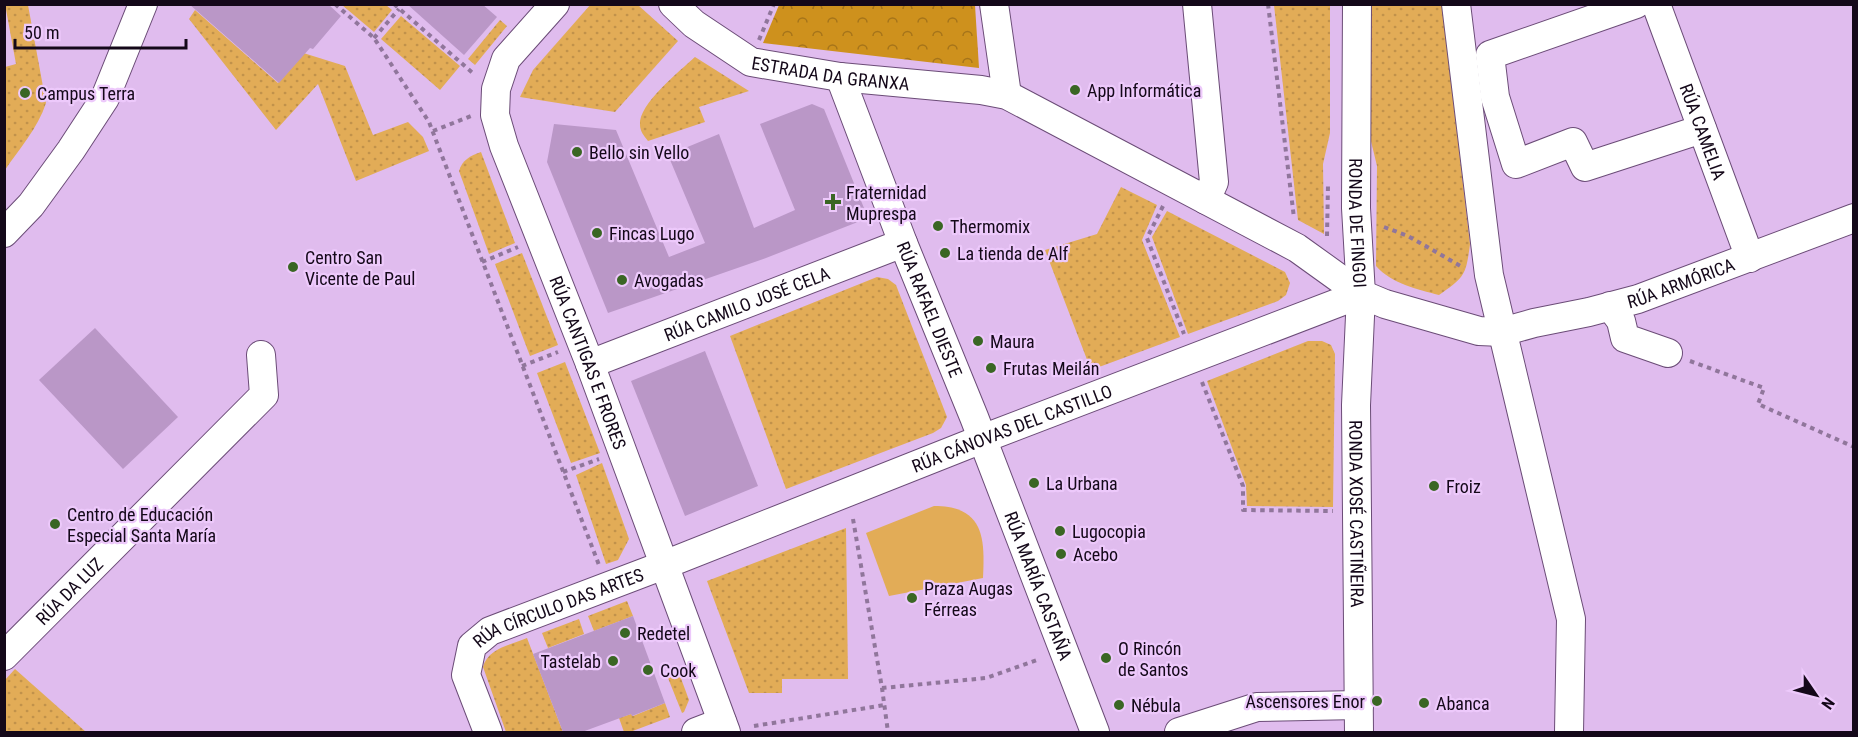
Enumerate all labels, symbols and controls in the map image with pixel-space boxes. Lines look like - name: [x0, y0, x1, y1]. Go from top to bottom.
- scale bar: [15, 12, 186, 50]
- text: 50 m: [24, 22, 59, 43]
- street label: ESTRADA DA GRANXA: [750, 52, 911, 94]
- place label: App Informática: [1087, 80, 1201, 101]
- street label: RÚA CAMELIA: [1676, 81, 1731, 183]
- place label: Campus Terra: [37, 83, 135, 104]
- marker: App Informática: [1068, 83, 1082, 97]
- marker: Campus Terra: [18, 86, 32, 100]
- place label: Bello sin Vello: [589, 142, 689, 163]
- marker: Bello sin Vello: [570, 145, 584, 159]
- street label: RONDA DE FINGOI: [1345, 158, 1371, 288]
- place label: Fraternidad Muprespa: [846, 182, 927, 224]
- marker: Fraternidad Muprespa: [824, 193, 842, 211]
- place label: Thermomix: [950, 216, 1030, 237]
- marker: Thermomix: [931, 219, 945, 233]
- place label: Fincas Lugo: [609, 223, 695, 244]
- marker: Fincas Lugo: [590, 226, 604, 240]
- street label: RÚA RAFAEL DIESTE: [893, 238, 967, 380]
- place label: La tienda de Alf: [957, 243, 1069, 264]
- marker: La tienda de Alf: [938, 246, 952, 260]
- place label: Centro San Vicente de Paul: [305, 247, 415, 289]
- street label: RÚA ARMÓRICA: [1625, 253, 1738, 312]
- marker: Centro San Vicente de Paul: [286, 260, 300, 274]
- street label: RÚA CAMILO JOSÉ CELA: [661, 262, 833, 345]
- place label: Avogadas: [634, 270, 704, 291]
- street label: RÚA CANTIGAS E FRORES: [546, 273, 631, 452]
- marker: Avogadas: [615, 273, 629, 287]
- place label: Maura: [990, 331, 1035, 352]
- marker: Maura: [971, 334, 985, 348]
- place label: Frutas Meilán: [1003, 358, 1100, 379]
- marker: Frutas Meilán: [984, 361, 998, 375]
- street label: RÚA CÁNOVAS DEL CASTILLO: [909, 380, 1115, 476]
- street label: RONDA XOSÉ CASTIÑEIRA: [1346, 420, 1368, 608]
- place label: La Urbana: [1046, 473, 1118, 494]
- marker: La Urbana: [1027, 476, 1041, 490]
- place label: Froiz: [1446, 476, 1481, 497]
- marker: Froiz: [1427, 479, 1441, 493]
- place label: Centro de Educación Especial Santa María: [67, 504, 216, 546]
- street label: RÚA MARÍA CASTAÑA: [1001, 508, 1077, 663]
- marker: Centro de Educación Especial Santa María: [48, 517, 62, 531]
- place label: Lugocopia: [1072, 521, 1146, 542]
- marker: Lugocopia: [1053, 524, 1067, 538]
- place label: Acebo: [1073, 544, 1118, 565]
- marker: Acebo: [1054, 547, 1068, 561]
- street label: RÚA DA LUZ: [31, 553, 107, 629]
- street label: RÚA CÍRCULO DAS ARTES: [468, 563, 646, 651]
- place label: Praza Augas Férreas: [924, 578, 1013, 620]
- marker: Praza Augas Férreas: [905, 591, 919, 605]
- place label: Redetel: [637, 623, 690, 644]
- marker: Redetel: [618, 626, 632, 640]
- place label: O Rincón de Santos: [1118, 638, 1189, 680]
- place label: Tastelab: [540, 651, 601, 672]
- marker: O Rincón de Santos: [1099, 651, 1113, 665]
- marker: Tastelab: [606, 654, 620, 668]
- place label: Cook: [660, 660, 696, 681]
- marker: Cook: [641, 663, 655, 677]
- north arrow: [1786, 665, 1846, 725]
- place label: Ascensores Enor: [1245, 691, 1366, 712]
- place label: Abanca: [1436, 693, 1490, 714]
- marker: Ascensores Enor: [1370, 694, 1384, 708]
- text: N: [1817, 694, 1838, 713]
- place label: Nébula: [1131, 695, 1181, 716]
- marker: Abanca: [1417, 696, 1431, 710]
- marker: Nébula: [1112, 698, 1126, 712]

